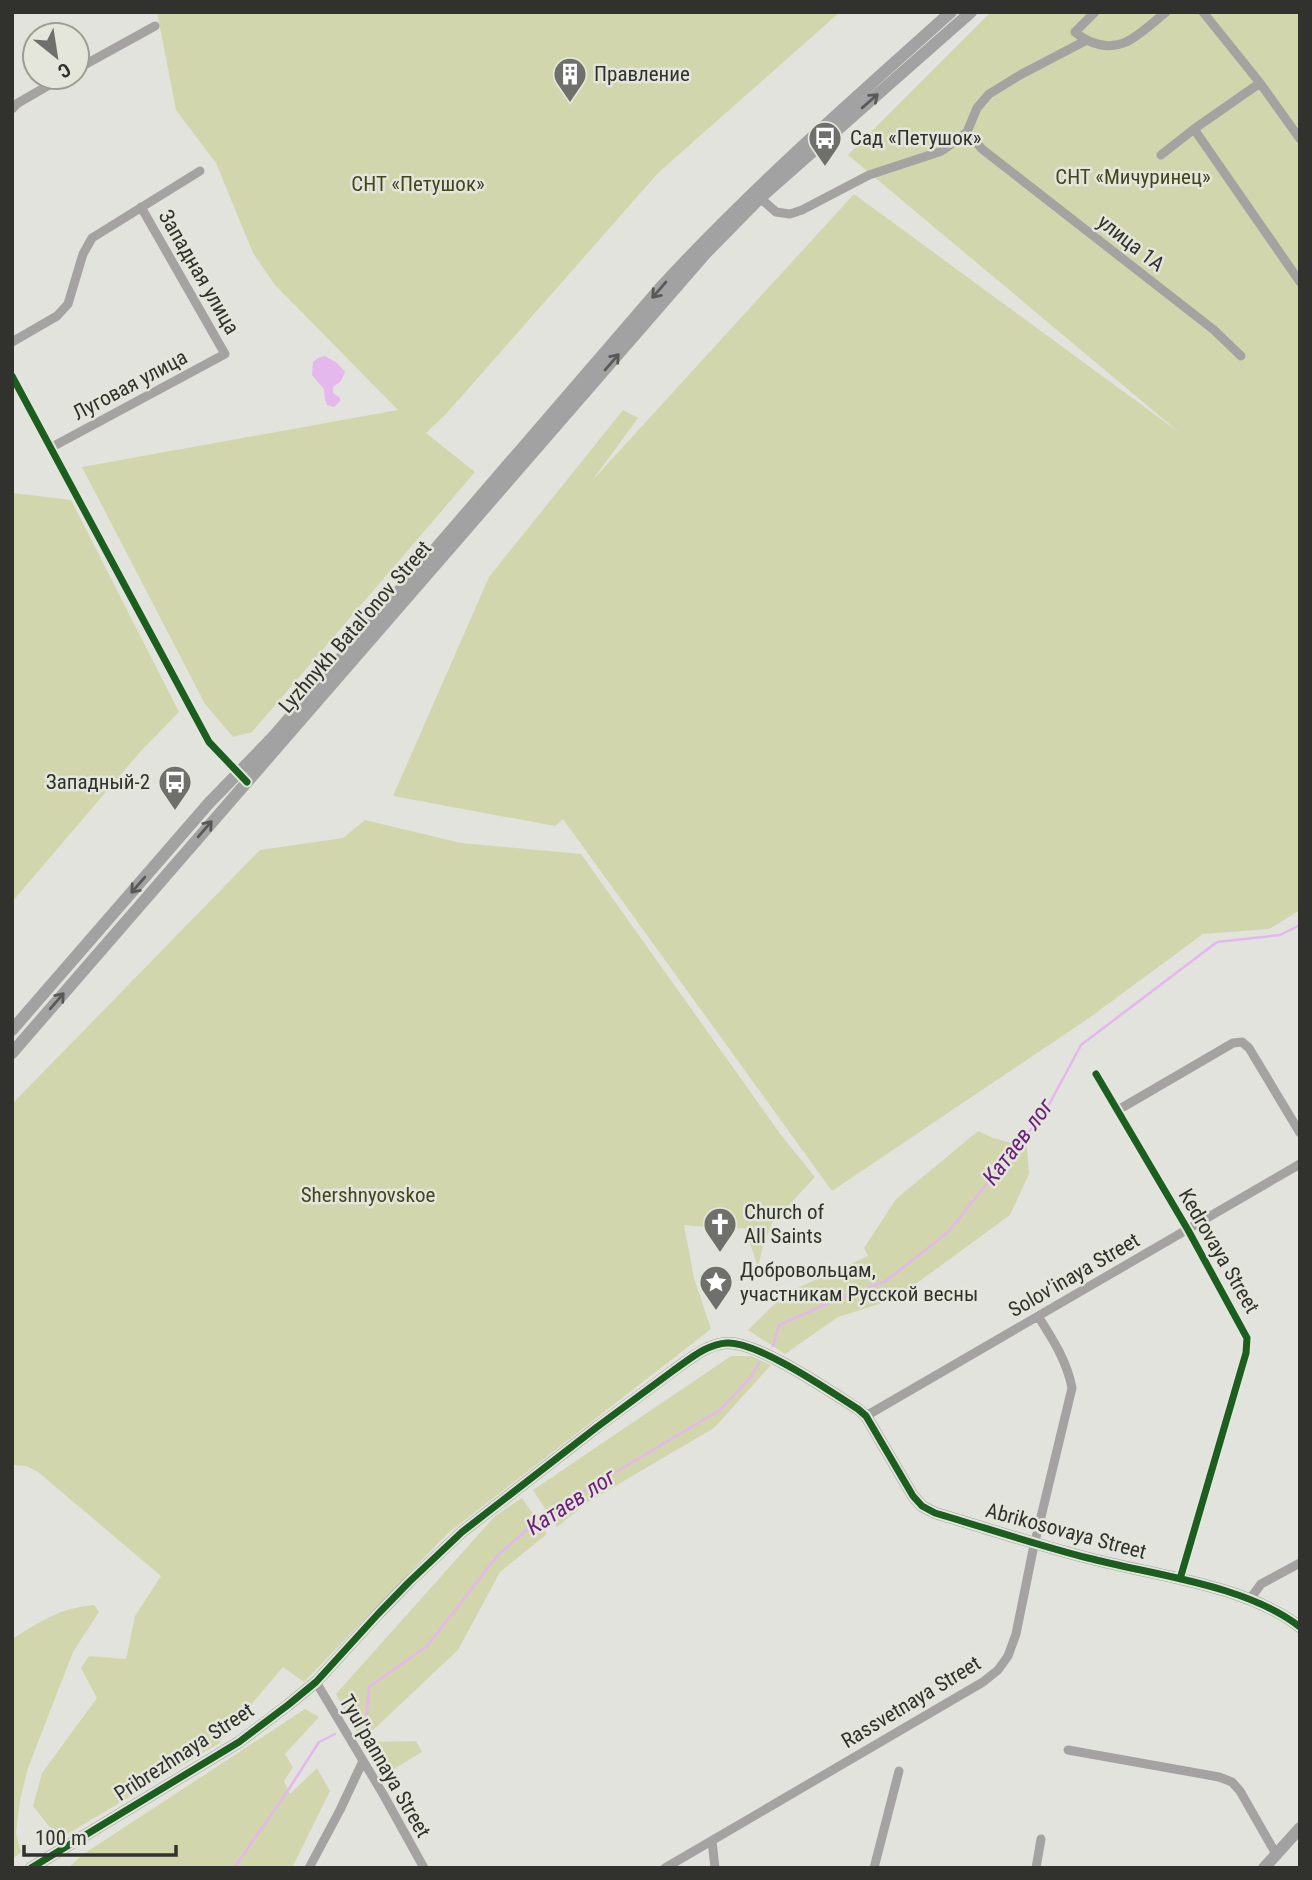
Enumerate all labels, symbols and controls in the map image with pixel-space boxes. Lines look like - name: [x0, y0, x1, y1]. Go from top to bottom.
- north arrow: [21, 21, 91, 91]
- building icon: Правление: [551, 55, 589, 104]
- text: С: [54, 58, 75, 83]
- place label: Правление: [594, 62, 690, 86]
- one-way arrow: [861, 94, 879, 110]
- bus stop icon: Сад «Петушок»: [806, 119, 844, 168]
- place label: Сад «Петушок»: [850, 126, 982, 150]
- park label: СНТ «Мичуринец»: [1055, 165, 1211, 189]
- park label: СНТ «Петушок»: [351, 172, 485, 196]
- street label: Западная улица: [154, 206, 244, 338]
- street label: улица 1А: [1093, 209, 1169, 277]
- one-way arrow: [651, 281, 667, 299]
- street label: Луговая улица: [69, 345, 191, 425]
- one-way arrow: [604, 353, 620, 371]
- street label: Lyzhnykh Batal'onov Street: [274, 536, 436, 718]
- bus stop icon: Западный-2: [156, 763, 194, 812]
- place label: Западный-2: [46, 770, 150, 794]
- one-way arrow: [197, 820, 213, 838]
- one-way arrow: [130, 876, 146, 894]
- one-way arrow: [49, 992, 65, 1010]
- water label: Катаев лог: [977, 1093, 1060, 1190]
- park label: Shershnyovskoe: [301, 1183, 435, 1207]
- street label: Kedrovaya Street: [1174, 1185, 1264, 1317]
- place label: Church of All Saints: [744, 1200, 825, 1248]
- church icon: Church of All Saints: [701, 1205, 739, 1254]
- street label: Solov'inaya Street: [1004, 1228, 1144, 1322]
- place label: Добровольцам, участникам Русской весны: [740, 1258, 978, 1306]
- place icon: Добровольцам, участникам Русской весны: [697, 1263, 735, 1312]
- water label: Катаев лог: [521, 1463, 621, 1541]
- street label: Abrikosovaya Street: [983, 1498, 1149, 1564]
- street label: Rassvetnaya Street: [837, 1651, 985, 1753]
- street label: Tyul'pannaya Street: [334, 1690, 436, 1842]
- street label: Pribrezhnaya Street: [110, 1698, 258, 1806]
- scale bar: [24, 1814, 177, 1858]
- text: 100 m: [35, 1826, 87, 1850]

